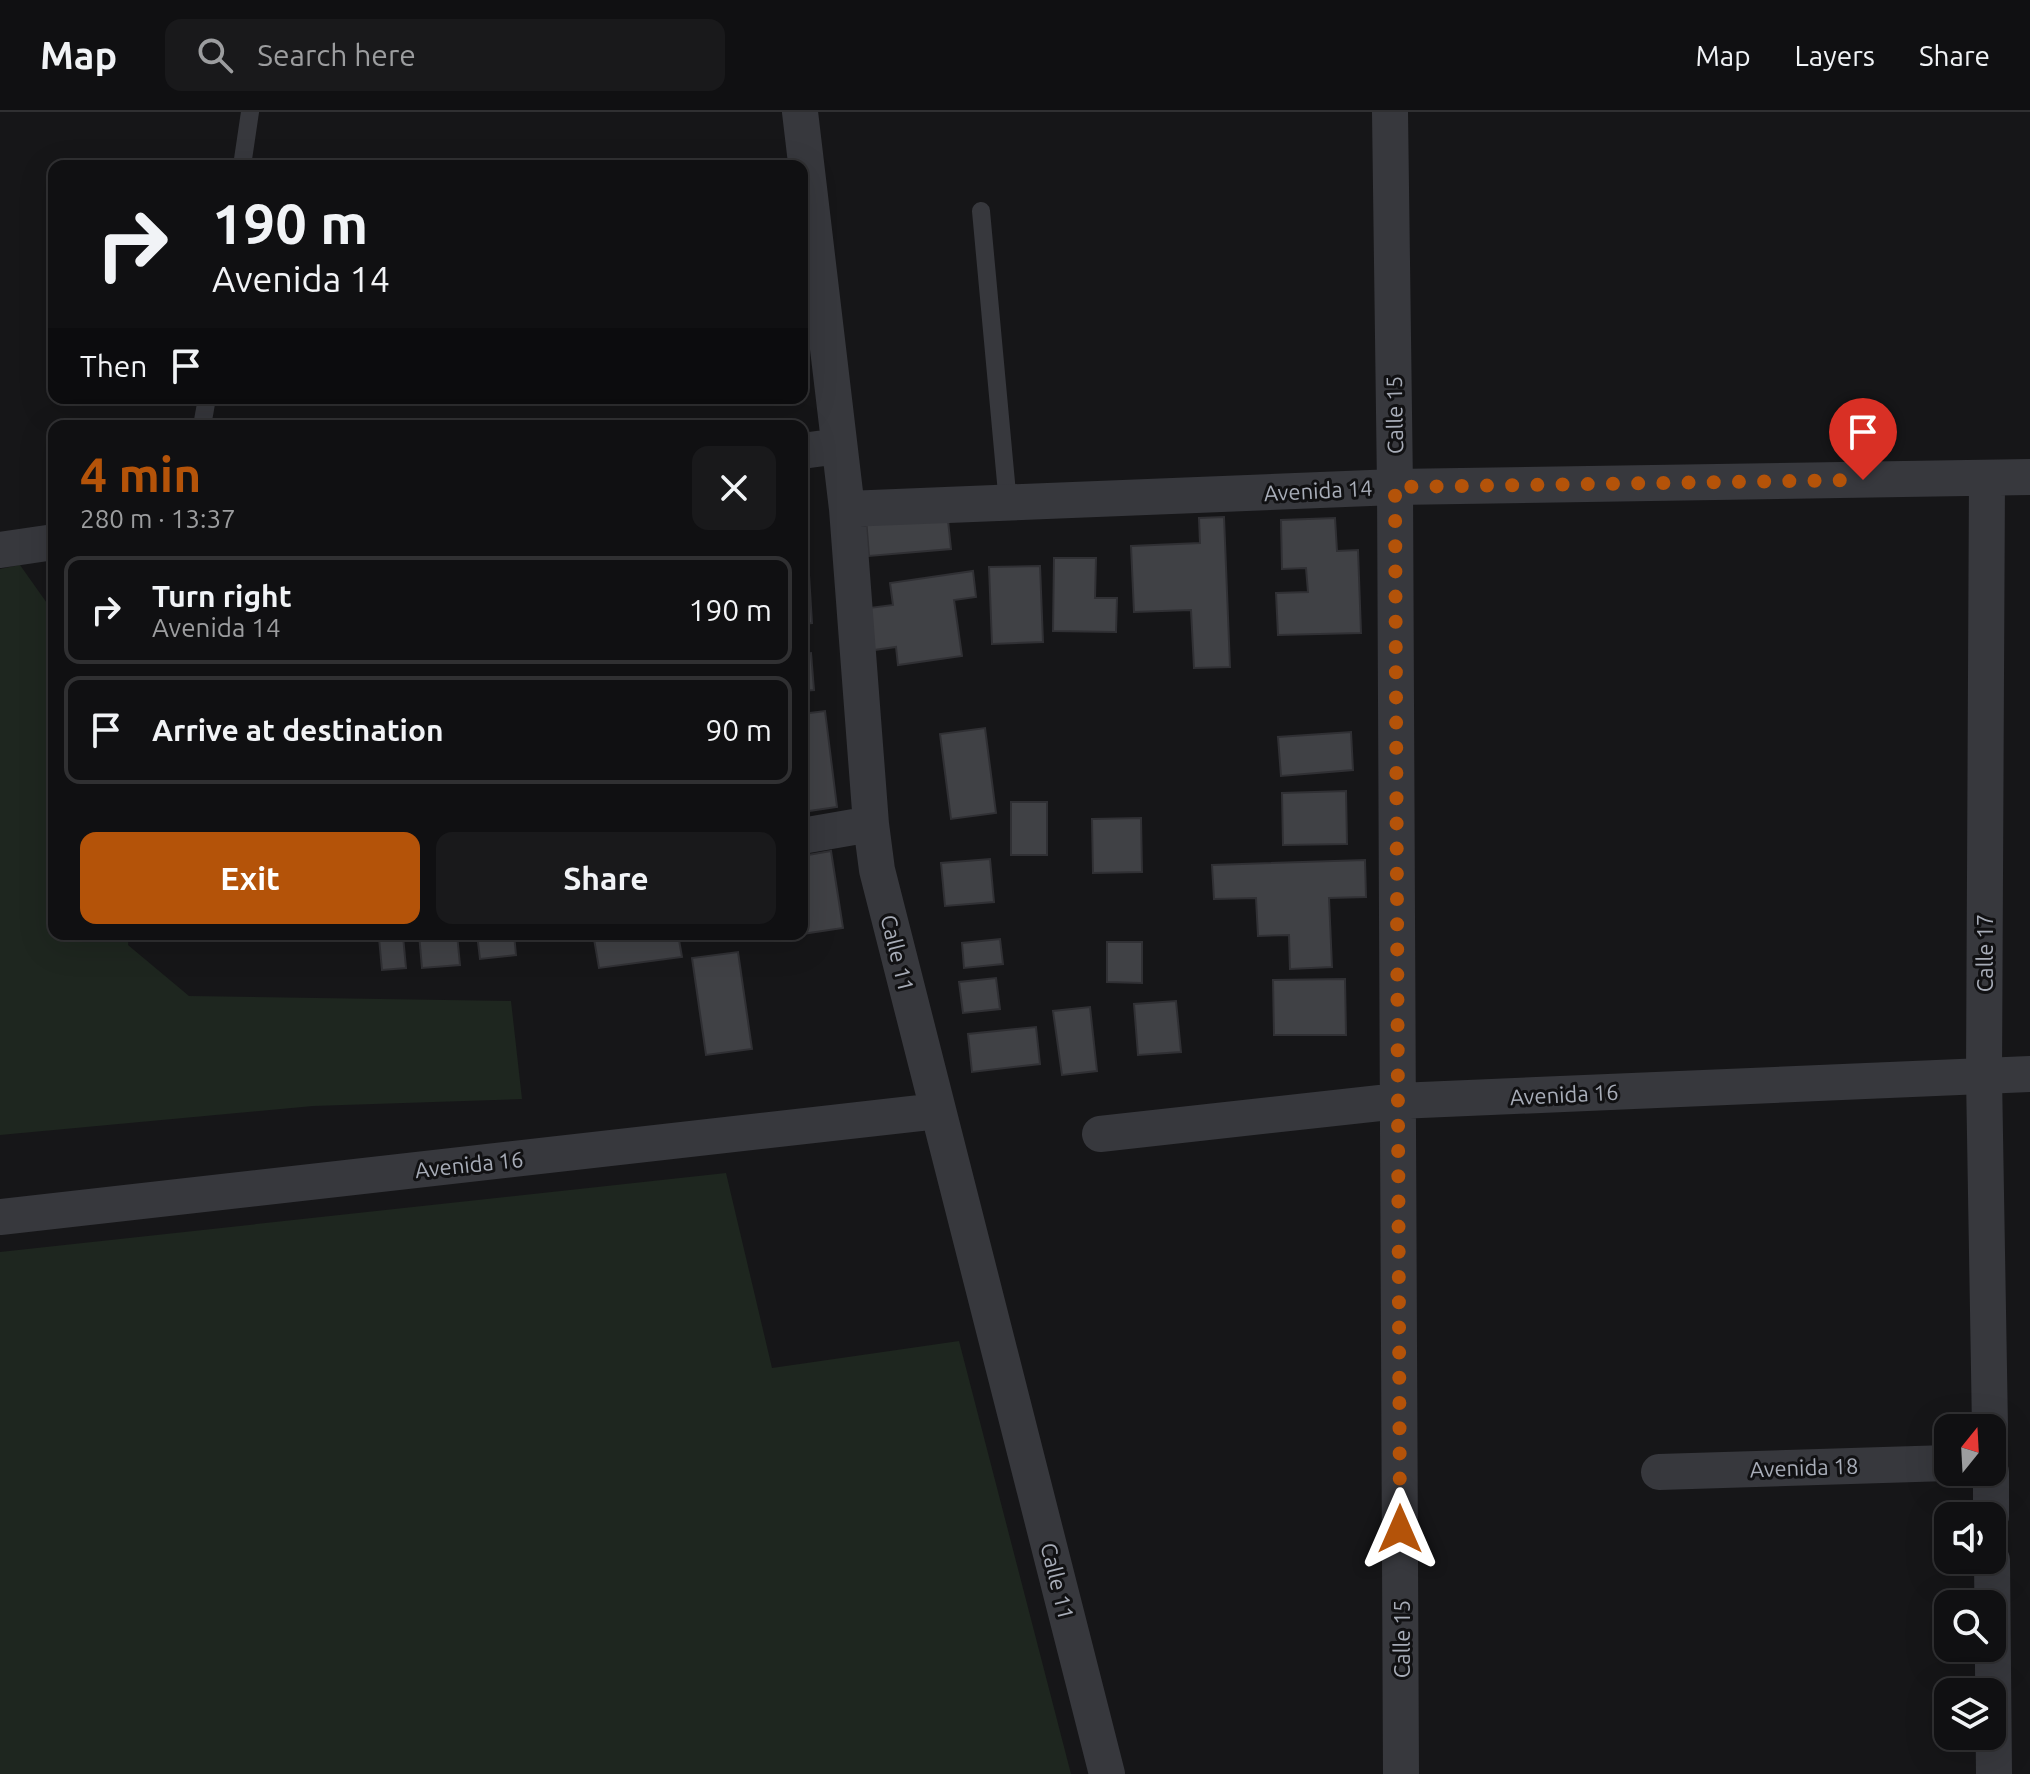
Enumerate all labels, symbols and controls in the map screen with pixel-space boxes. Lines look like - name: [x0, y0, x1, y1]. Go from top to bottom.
- search box: [165, 19, 725, 91]
- icon: search: [193, 33, 237, 77]
- text: Map: [40, 34, 117, 76]
- text: Search here: [257, 38, 416, 72]
- text: Map: [1695, 40, 1751, 71]
- text: Layers: [1795, 40, 1875, 71]
- text: Share: [1919, 40, 1990, 71]
- icon: right: [80, 192, 184, 296]
- text: 190 m: [212, 192, 368, 255]
- text: Avenida 14: [212, 258, 390, 299]
- icon: arrive: [164, 344, 208, 388]
- text: Then: [80, 349, 148, 383]
- street label: Calle 15: [1381, 376, 1407, 454]
- pin: [1829, 398, 1897, 480]
- icon: arrive: [1841, 410, 1885, 454]
- button: close: [692, 446, 776, 530]
- text: 4 min: [80, 447, 201, 501]
- street label: Avenida 14: [1263, 475, 1373, 505]
- text: 280 m · 13:37: [80, 504, 236, 533]
- text: Turn right: [152, 579, 292, 613]
- icon: right: [84, 588, 128, 632]
- text: 190 m: [688, 593, 772, 627]
- text: Avenida 14: [152, 613, 281, 642]
- icon: arrive: [84, 708, 128, 752]
- text: Arrive at destination: [152, 713, 444, 747]
- text: 90 m: [705, 713, 772, 747]
- button: Exit: [80, 832, 420, 924]
- button: Share: [436, 832, 776, 924]
- street label: Calle 11: [876, 912, 920, 994]
- street label: Calle 17: [1972, 914, 1997, 992]
- street label: Avenida 16: [1509, 1079, 1619, 1109]
- street label: Avenida 16: [414, 1146, 524, 1182]
- north arrow: [1934, 1414, 2006, 1486]
- map controls: [1934, 1414, 2006, 1750]
- street label: Avenida 18: [1749, 1453, 1859, 1481]
- position arrow: [1358, 1487, 1442, 1571]
- button: sound: [1934, 1502, 2006, 1574]
- street label: Calle 11: [1036, 1540, 1080, 1622]
- button: search: [1934, 1590, 2006, 1662]
- street label: Calle 15: [1389, 1600, 1414, 1678]
- button: layers: [1934, 1678, 2006, 1750]

